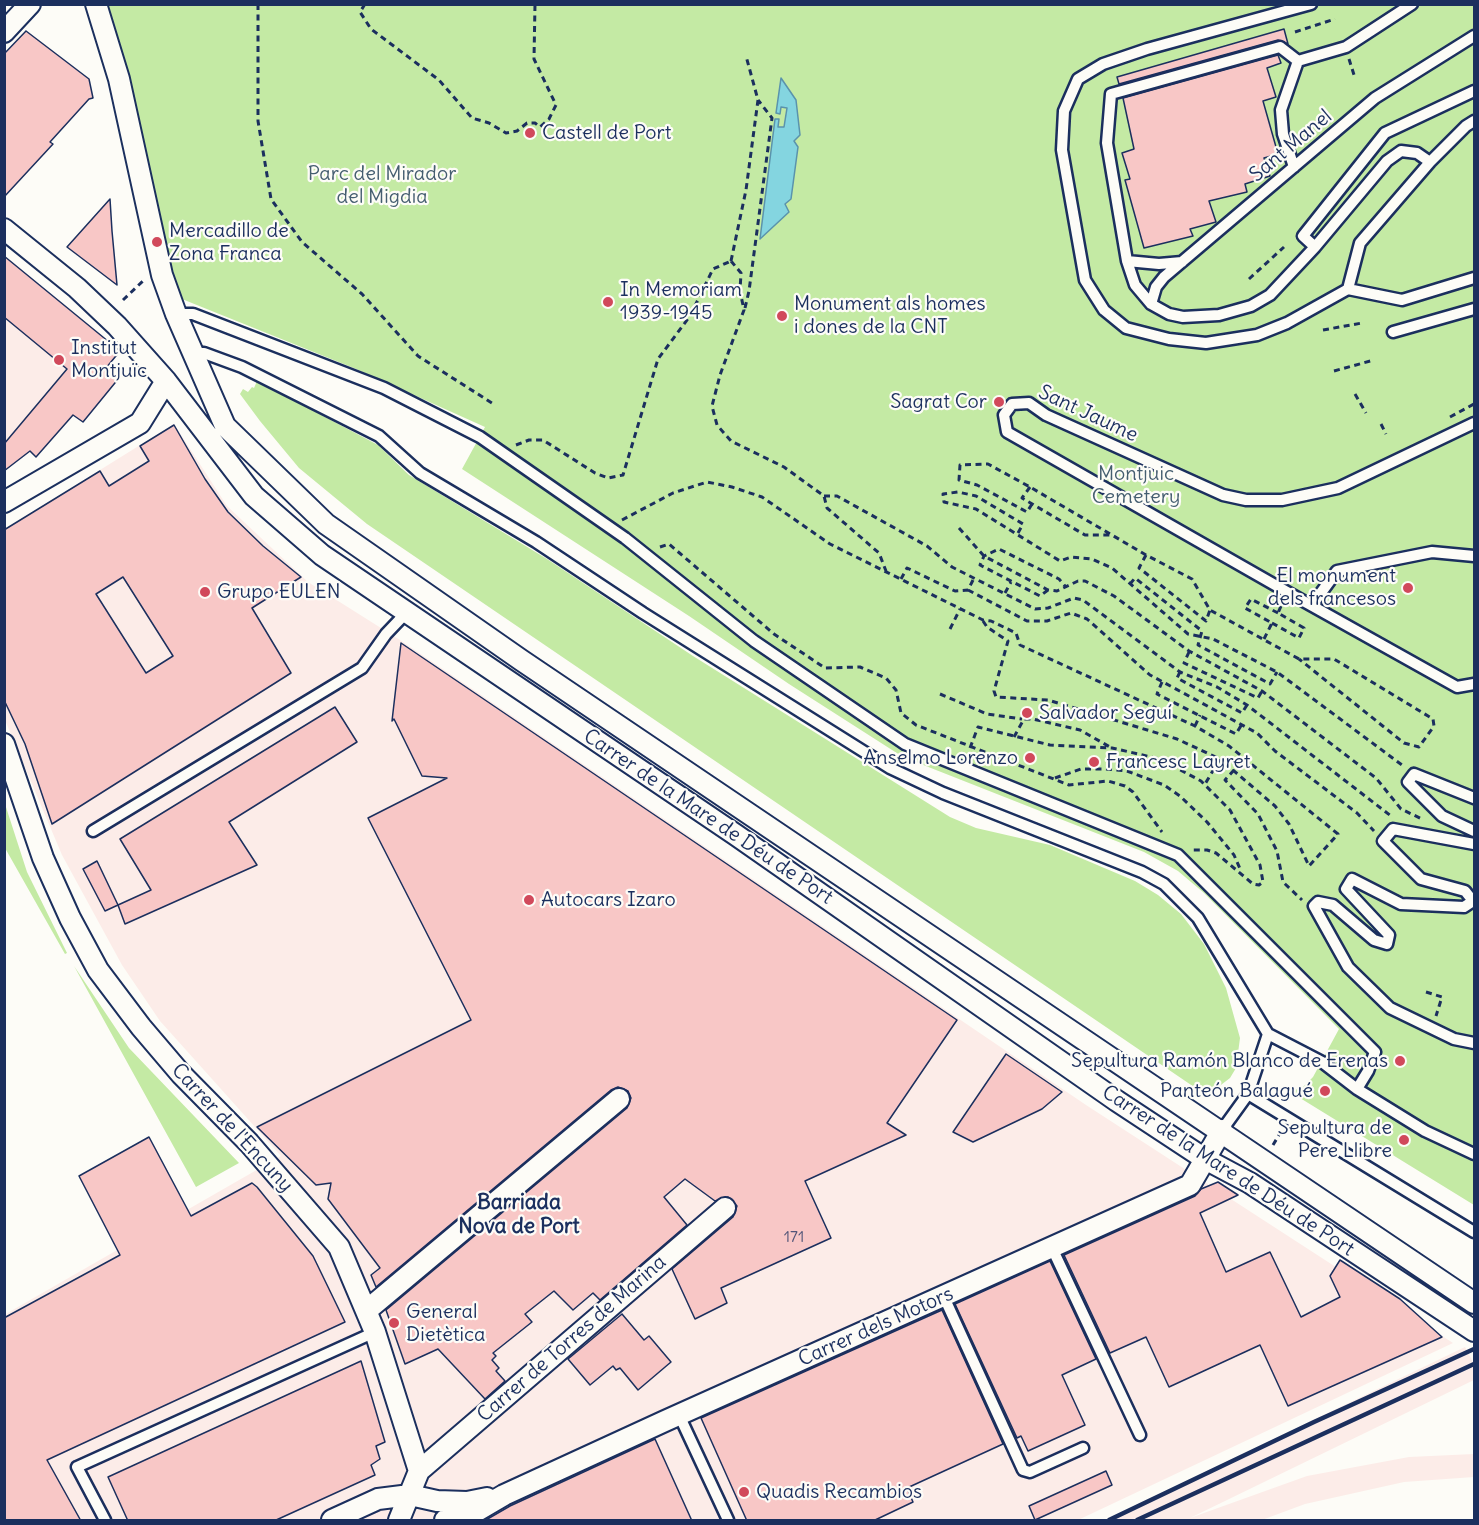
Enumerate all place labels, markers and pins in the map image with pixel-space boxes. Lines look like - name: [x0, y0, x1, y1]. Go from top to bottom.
- place label: Castell de Port: [542, 121, 671, 145]
- marker: Castell de Port: [523, 126, 537, 140]
- place label: Mercadillo de Zona Franca: [169, 219, 289, 266]
- marker: Mercadillo de Zona Franca: [150, 235, 164, 249]
- place label: In Memoriam 1939-1945: [620, 278, 742, 325]
- place label: Monument als homes i dones de la CNT: [794, 292, 986, 339]
- marker: In Memoriam 1939-1945: [601, 295, 615, 309]
- marker: Monument als homes i dones de la CNT: [775, 309, 789, 323]
- place label: Institut Montjuïc: [71, 336, 147, 383]
- marker: Institut Montjuïc: [52, 353, 66, 367]
- place label: Sagrat Cor: [890, 390, 987, 414]
- marker: Sagrat Cor: [992, 395, 1006, 409]
- place label: El monument dels francesos: [1268, 564, 1396, 611]
- place label: Grupo EULEN: [217, 580, 341, 604]
- marker: El monument dels francesos: [1401, 581, 1415, 595]
- marker: Grupo EULEN: [198, 585, 212, 599]
- place label: Salvador Seguí: [1039, 701, 1172, 725]
- marker: Salvador Seguí: [1020, 706, 1034, 720]
- place label: Anselmo Lorenzo: [863, 746, 1018, 770]
- place label: Francesc Layret: [1106, 750, 1251, 774]
- marker: Anselmo Lorenzo: [1023, 751, 1037, 765]
- marker: Francesc Layret: [1087, 755, 1101, 769]
- place label: Autocars Izaro: [541, 888, 676, 912]
- marker: Autocars Izaro: [522, 893, 536, 907]
- place label: Sepultura Ramón Blanco de Erenas: [1071, 1049, 1388, 1073]
- marker: Sepultura Ramón Blanco de Erenas: [1393, 1054, 1407, 1068]
- place label: Panteón Balagué: [1160, 1079, 1313, 1103]
- marker: Panteón Balagué: [1318, 1084, 1332, 1098]
- place label: Sepultura de Pere Llibre: [1278, 1116, 1392, 1163]
- marker: Sepultura de Pere Llibre: [1397, 1133, 1411, 1147]
- place label: General Dietètica: [406, 1300, 485, 1347]
- marker: General Dietètica: [387, 1316, 401, 1330]
- place label: Quadis Recambios: [756, 1480, 922, 1504]
- marker: Quadis Recambios: [737, 1485, 751, 1499]

